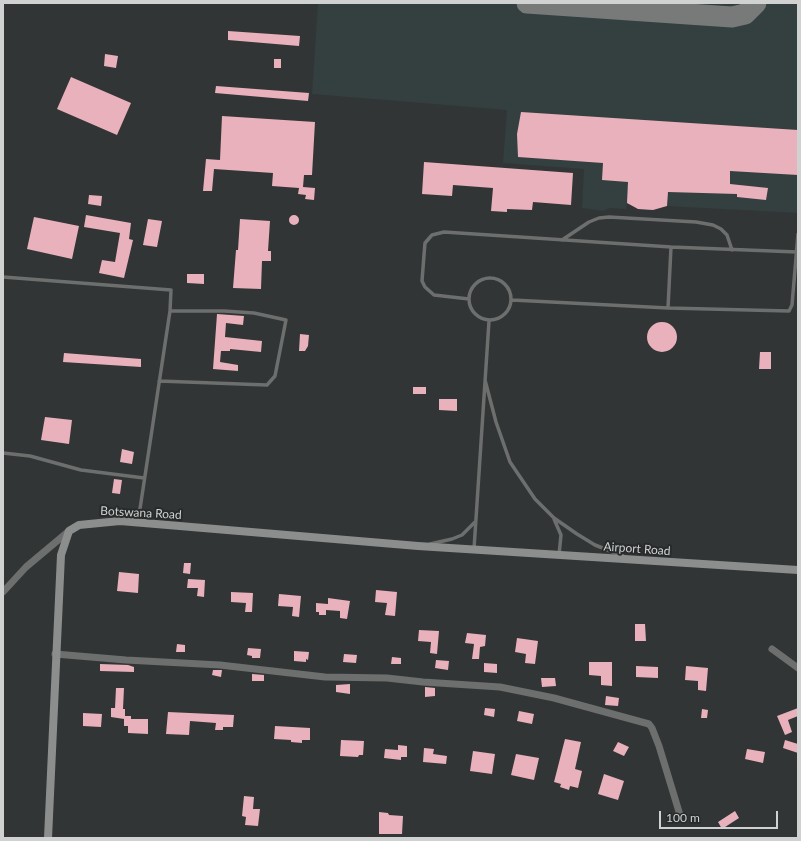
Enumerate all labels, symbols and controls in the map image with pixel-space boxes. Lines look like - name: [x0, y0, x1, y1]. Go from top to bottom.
- street label: Botswana Road: [100, 504, 182, 522]
- street label: Airport Road: [603, 539, 671, 559]
- scale bar: [661, 803, 780, 829]
- text: 100 m: [666, 810, 700, 825]

